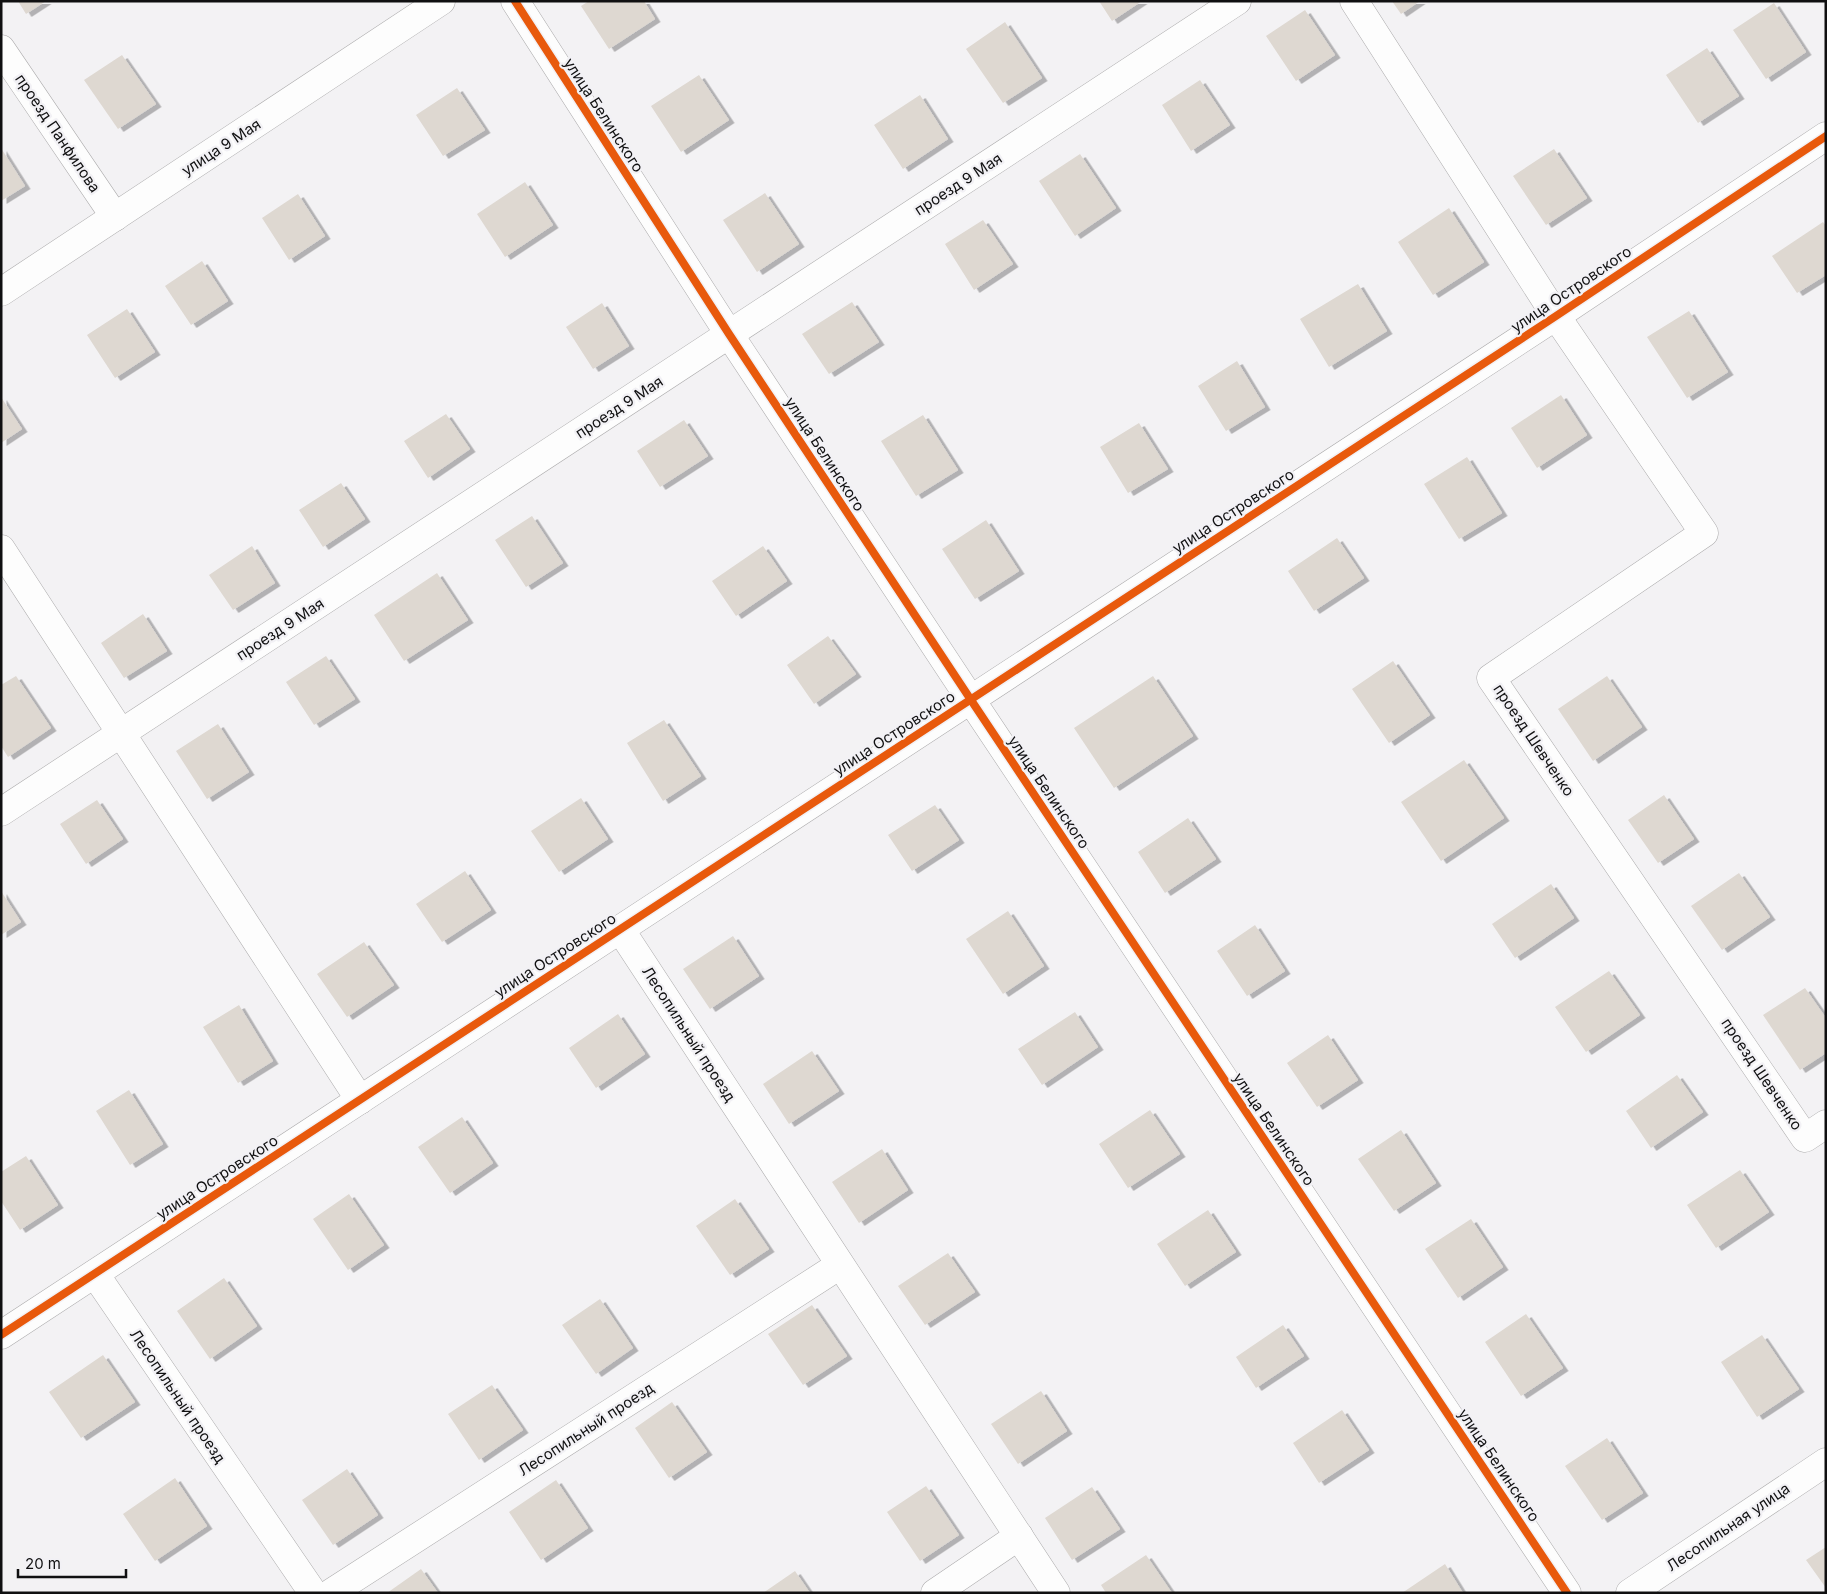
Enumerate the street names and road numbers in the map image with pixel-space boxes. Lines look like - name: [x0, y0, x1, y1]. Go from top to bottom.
- street label: улица Белинского: [560, 54, 648, 176]
- street label: проезд Панфилова: [11, 70, 105, 196]
- street label: улица 9 Мая: [178, 114, 264, 180]
- street label: проезд 9 Мая: [911, 149, 1005, 219]
- street label: улица Островского: [1507, 242, 1635, 336]
- street label: проезд 9 Мая: [572, 372, 666, 442]
- street label: улица Белинского: [781, 393, 869, 515]
- street label: улица Островского: [1169, 465, 1297, 557]
- street label: проезд 9 Мая: [233, 594, 327, 664]
- street label: проезд Шевченко: [1489, 680, 1579, 800]
- street label: улица Островского: [830, 687, 958, 779]
- street label: улица Белинского: [1004, 732, 1094, 852]
- street label: улица Островского: [491, 909, 619, 1001]
- street label: Лесопильный проезд: [638, 963, 740, 1105]
- street label: проезд Шевченко: [1717, 1014, 1807, 1134]
- street label: улица Белинского: [1229, 1069, 1319, 1189]
- street label: улица Островского: [153, 1131, 281, 1223]
- street label: Лесопильный проезд: [126, 1325, 230, 1467]
- street label: Лесопильный проезд: [515, 1378, 657, 1480]
- street label: улица Белинского: [1454, 1405, 1544, 1525]
- street label: Лесопильная улица: [1663, 1479, 1793, 1575]

